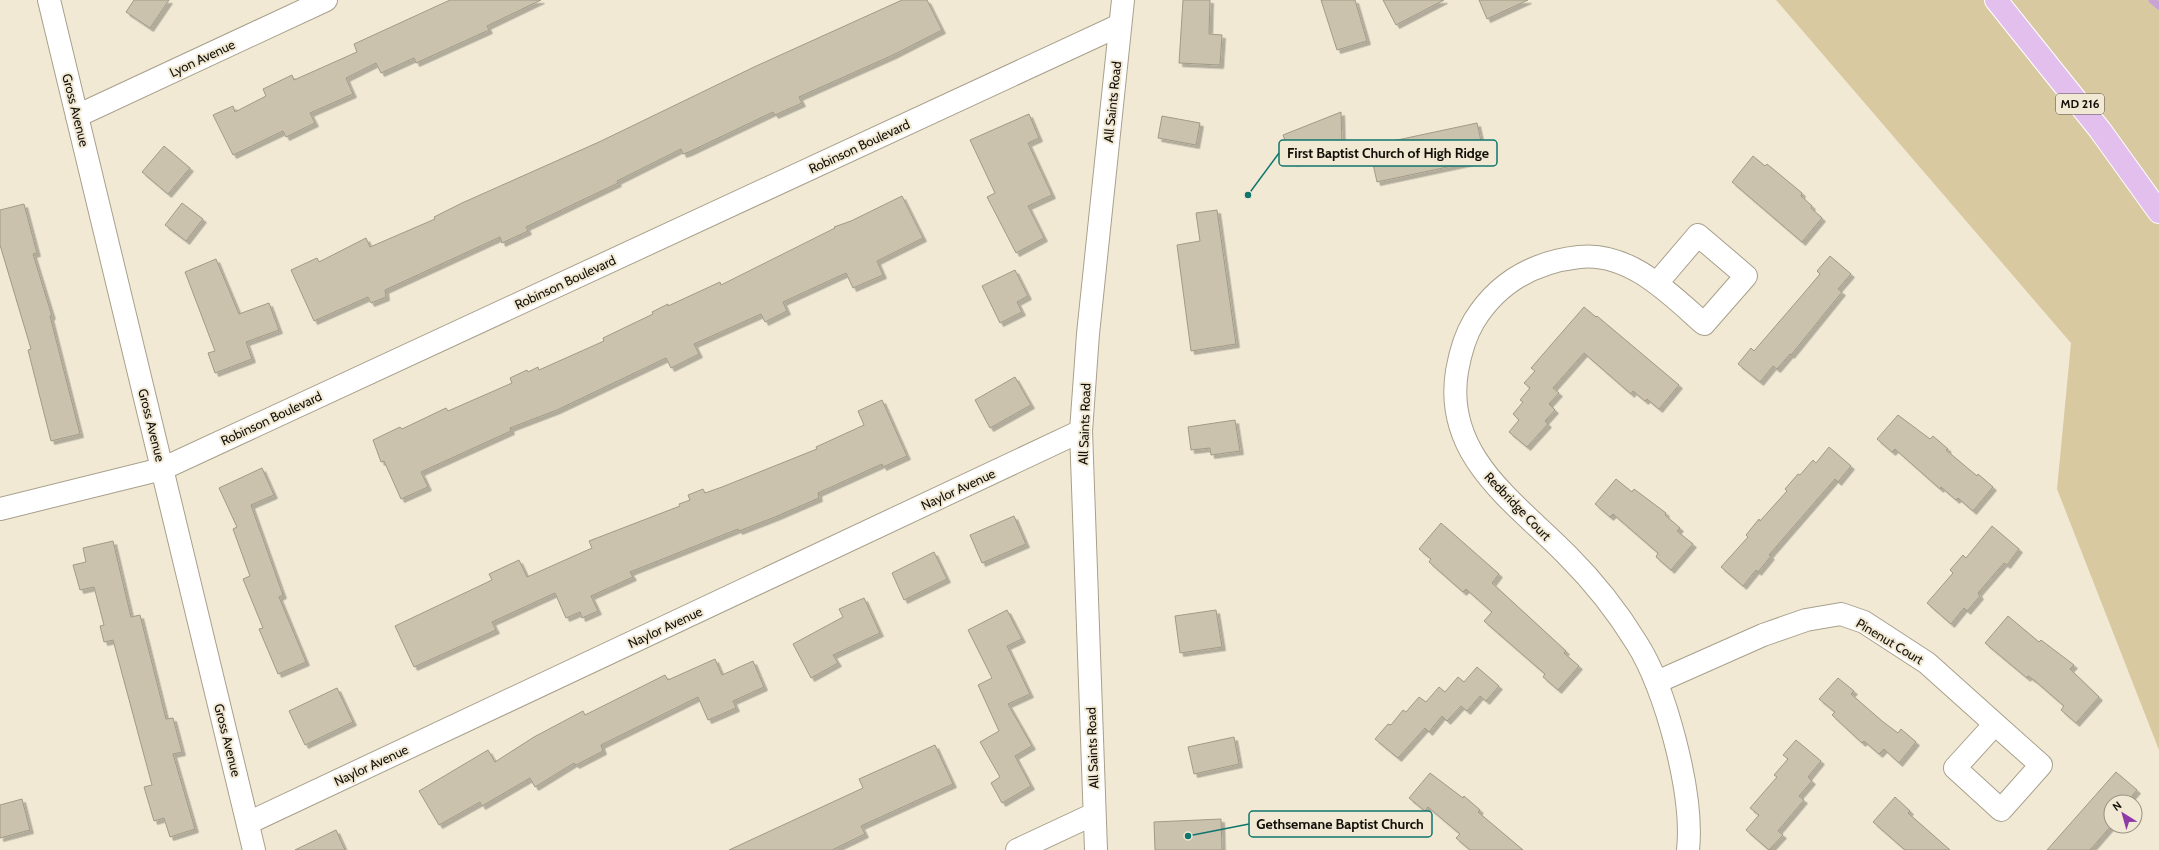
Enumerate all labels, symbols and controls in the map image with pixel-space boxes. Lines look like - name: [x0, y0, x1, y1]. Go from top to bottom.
- street label: Lyon Avenue: [167, 36, 238, 80]
- street label: All Saints Road: [1100, 61, 1124, 143]
- street label: Gross Avenue: [59, 72, 93, 148]
- road number: MD 216: [2056, 94, 2104, 114]
- street label: Robinson Boulevard: [806, 116, 912, 176]
- callout: First Baptist Church of High Ridge: [1279, 140, 1497, 166]
- text: First Baptist Church of High Ridge: [1287, 144, 1489, 162]
- street label: Robinson Boulevard: [512, 252, 618, 312]
- street label: All Saints Road: [1075, 383, 1093, 465]
- street label: Gross Avenue: [135, 387, 169, 463]
- street label: Robinson Boulevard: [218, 388, 324, 448]
- street label: Naylor Avenue: [918, 465, 998, 513]
- street label: Redbridge Court: [1481, 468, 1555, 544]
- street label: Naylor Avenue: [625, 603, 705, 651]
- street label: Pinenut Court: [1853, 615, 1927, 668]
- street label: Gross Avenue: [211, 702, 245, 778]
- street label: All Saints Road: [1083, 707, 1101, 789]
- street label: Naylor Avenue: [331, 741, 411, 789]
- north arrow: [2103, 794, 2143, 834]
- text: N: [2110, 798, 2124, 814]
- callout: Gethsemane Baptist Church: [1249, 811, 1432, 837]
- text: Gethsemane Baptist Church: [1256, 815, 1424, 833]

